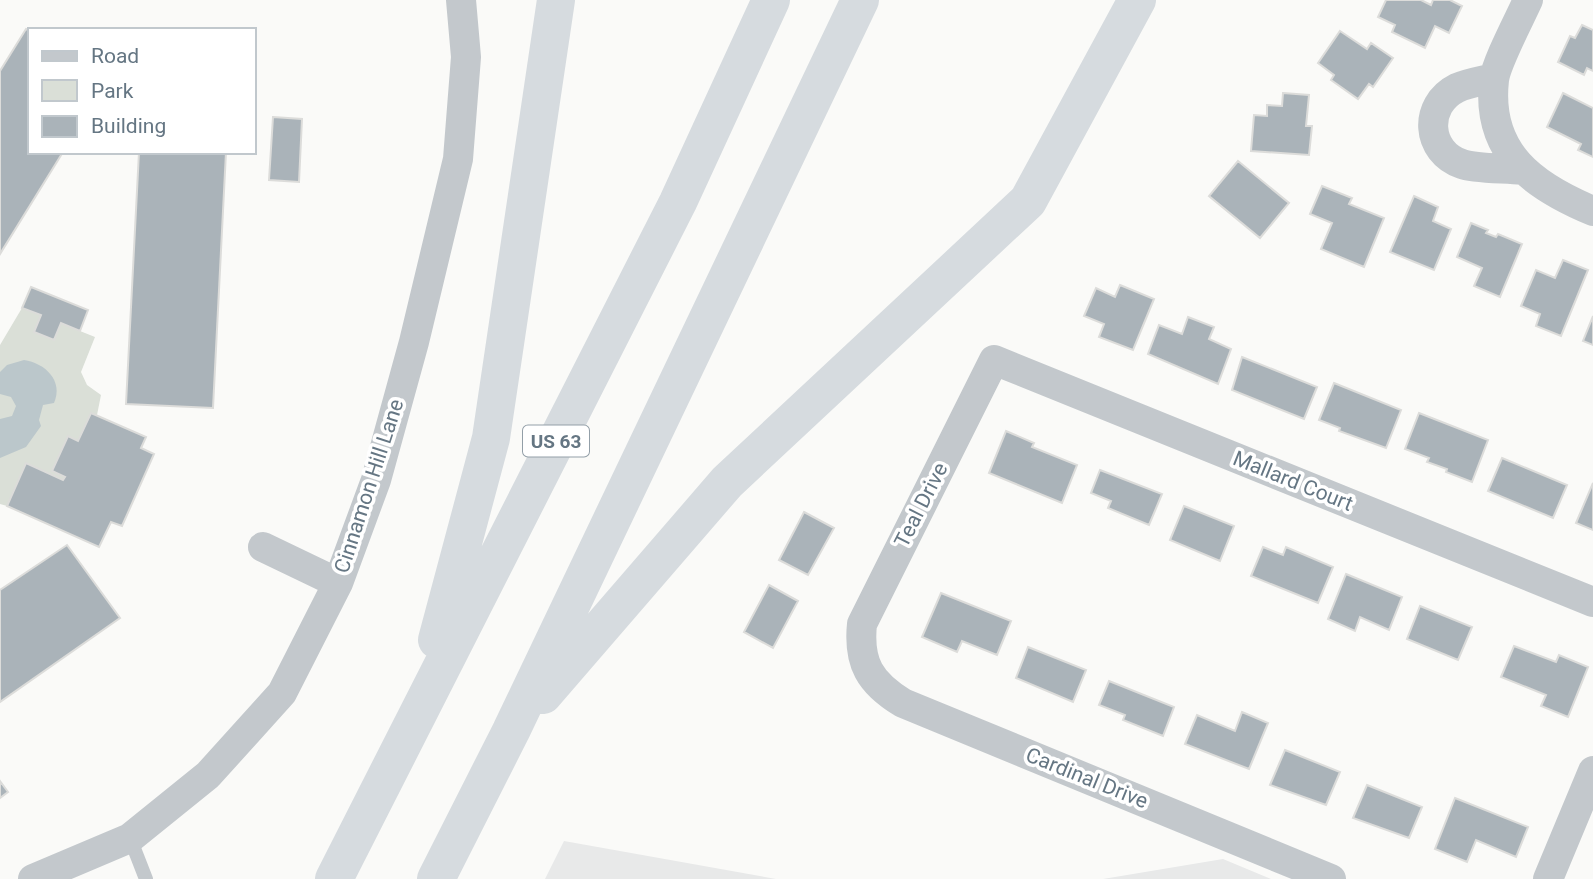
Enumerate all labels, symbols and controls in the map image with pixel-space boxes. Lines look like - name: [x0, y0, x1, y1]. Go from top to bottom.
- legend: [28, 28, 256, 154]
- text: Road: [91, 44, 139, 68]
- text: Park: [91, 79, 134, 103]
- text: Building: [91, 114, 166, 138]
- street label: Cinnamon Hill Lane: [330, 396, 408, 576]
- road number: US 63: [523, 426, 589, 456]
- street label: Mallard Court: [1230, 446, 1357, 516]
- street label: Teal Drive: [890, 459, 952, 551]
- street label: Cardinal Drive: [1022, 743, 1152, 813]

